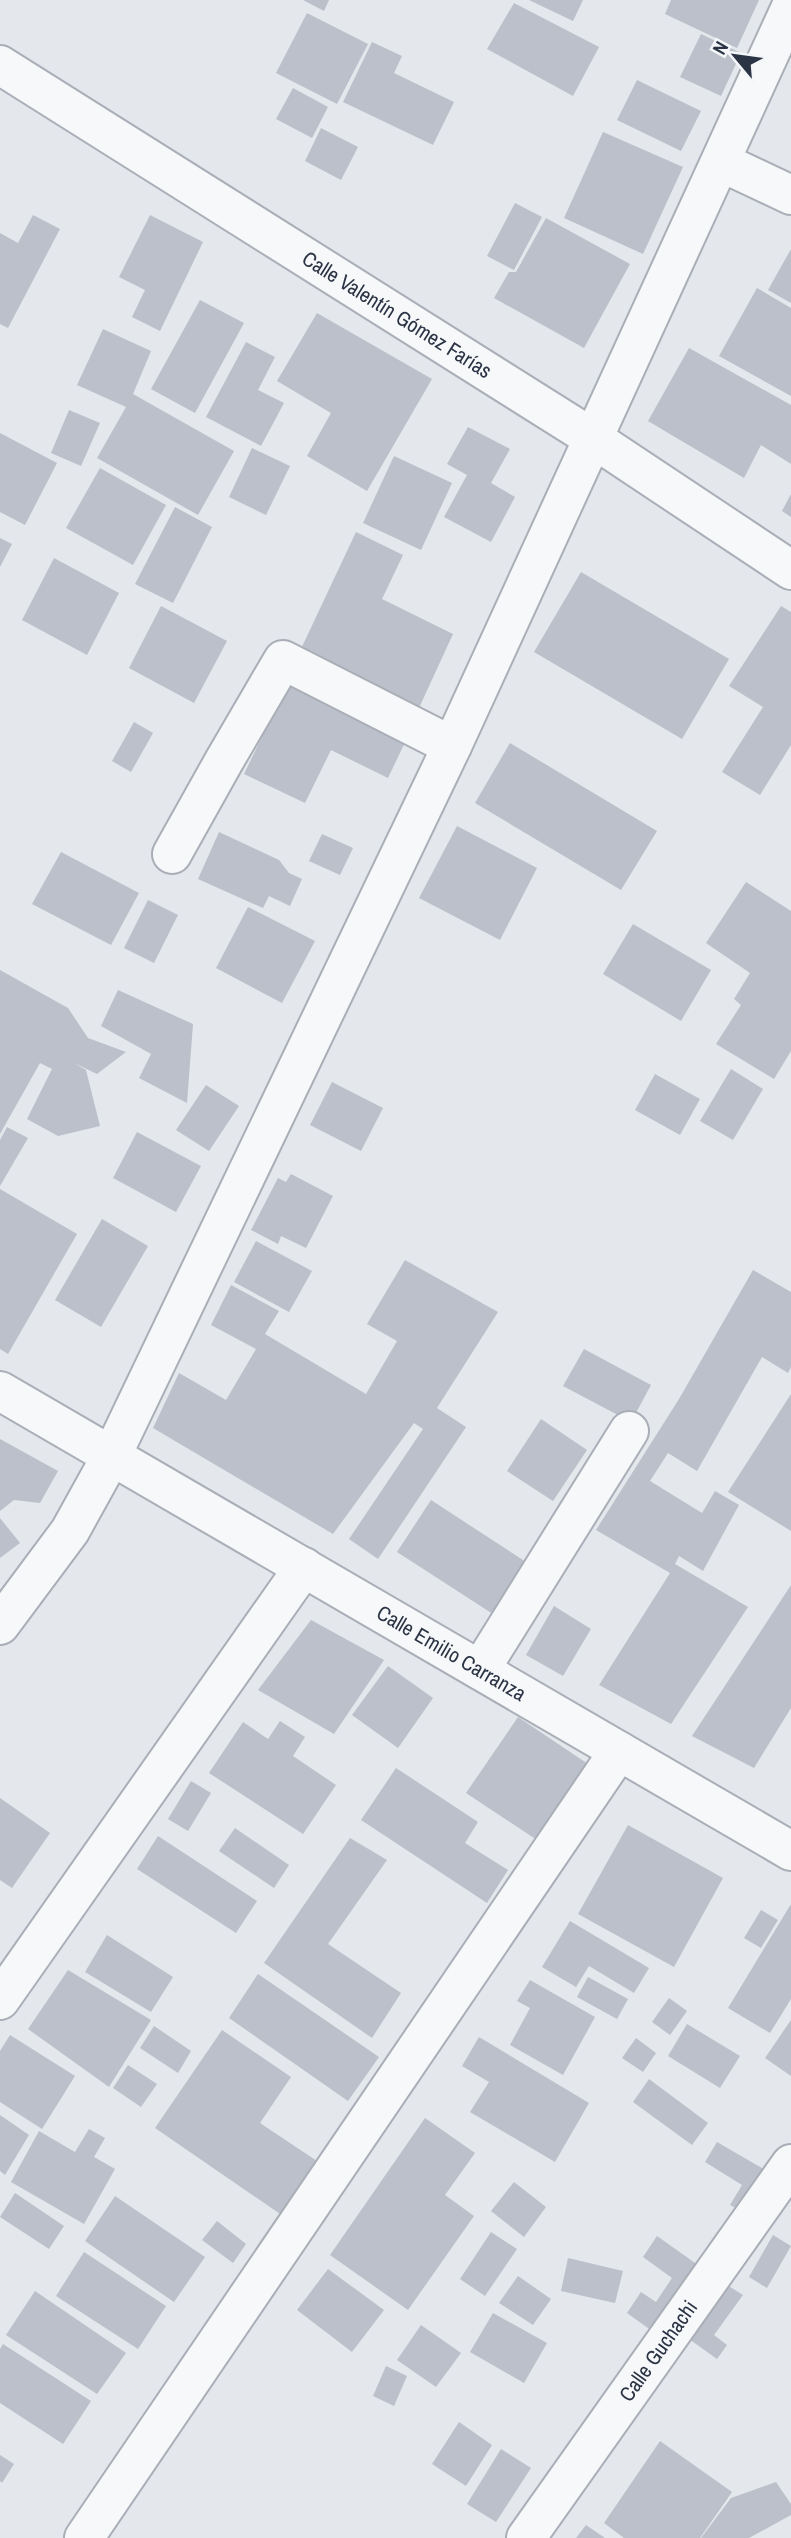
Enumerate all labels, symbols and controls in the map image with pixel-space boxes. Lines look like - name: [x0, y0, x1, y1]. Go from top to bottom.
- north arrow: [700, 21, 770, 91]
- text: N: [706, 37, 734, 59]
- street label: Calle Valentín Gómez Farías: [297, 244, 498, 385]
- street label: Calle Emilio Carranza: [371, 1598, 532, 1708]
- street label: Calle Guchachi: [612, 2294, 704, 2407]

